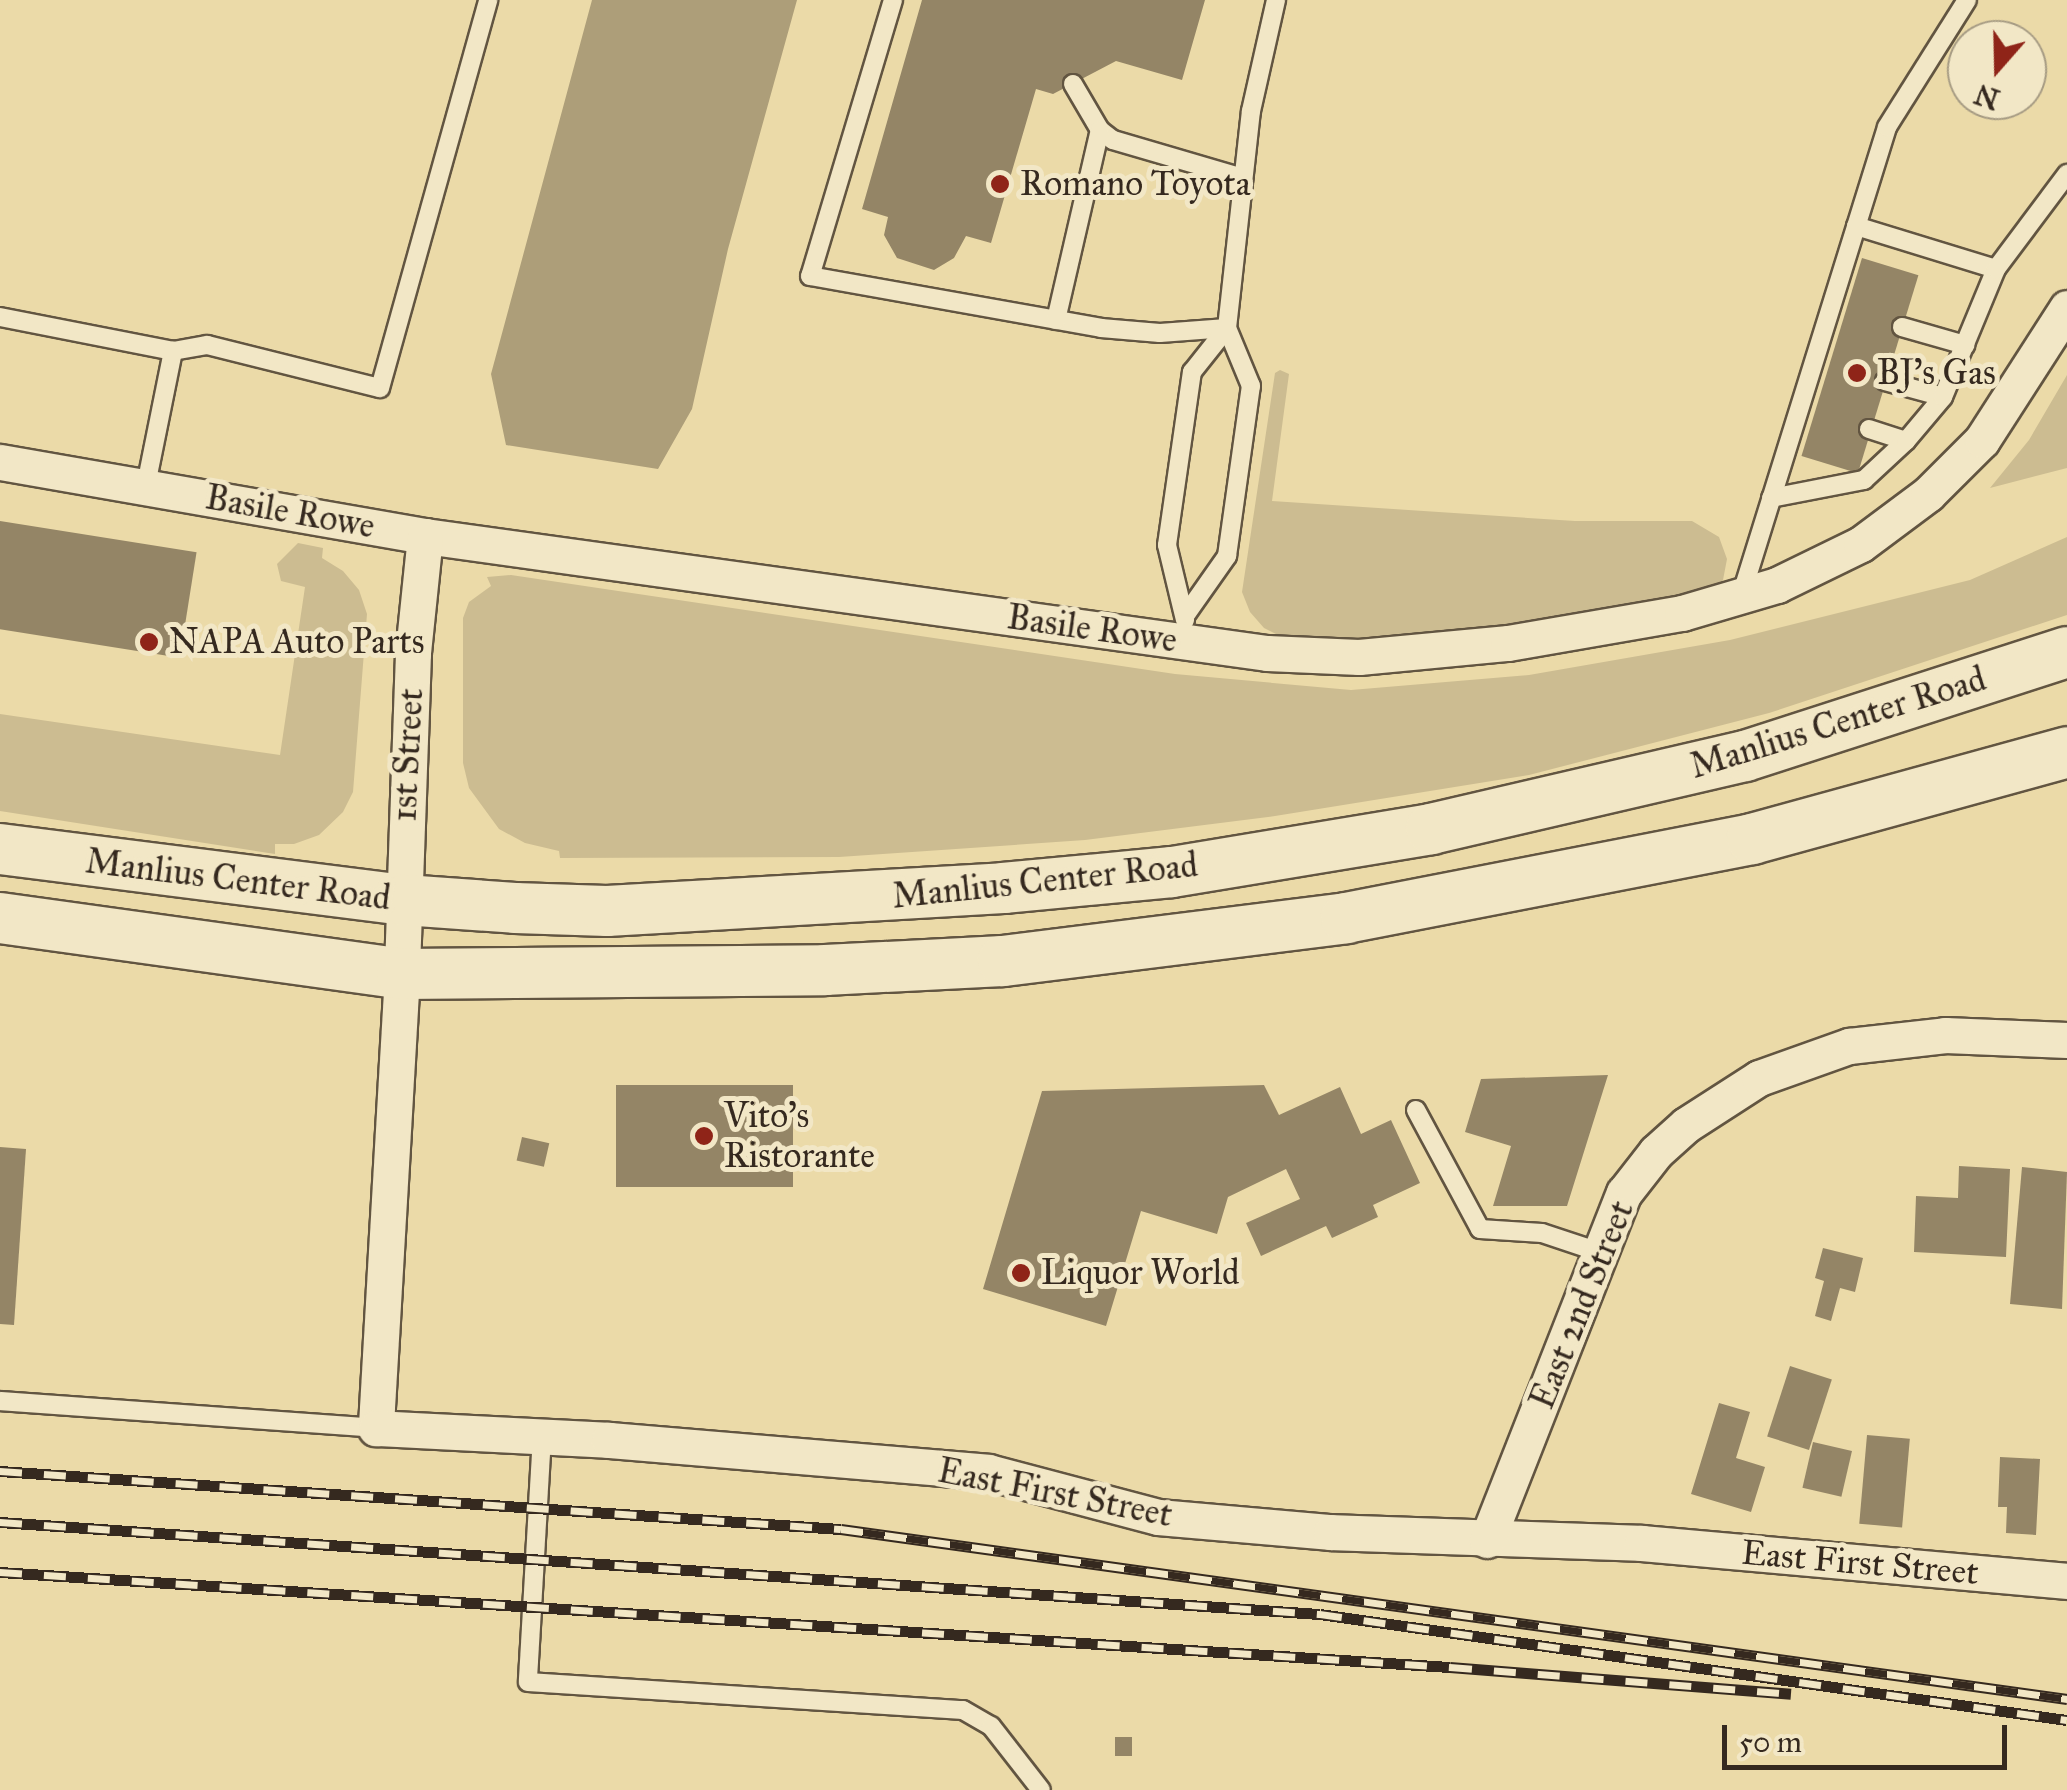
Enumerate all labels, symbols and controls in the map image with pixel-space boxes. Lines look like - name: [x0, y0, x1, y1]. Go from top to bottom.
- north arrow: [1947, 20, 2047, 120]
- text: N: [1970, 76, 2004, 117]
- place label: Romano Toyota: [1020, 163, 1251, 205]
- marker: Romano Toyota: [989, 173, 1011, 195]
- place label: BJ's Gas: [1877, 352, 1996, 394]
- marker: BJ's Gas: [1846, 362, 1868, 384]
- street label: Basile Rowe: [202, 476, 378, 548]
- street label: Basile Rowe: [1004, 596, 1180, 662]
- place label: NAPA Auto Parts: [169, 621, 424, 663]
- marker: NAPA Auto Parts: [138, 631, 160, 653]
- street label: Manlius Center Road: [1685, 658, 1991, 788]
- street label: 1st Street: [384, 687, 432, 823]
- street label: Manlius Center Road: [83, 840, 393, 920]
- street label: Manlius Center Road: [890, 844, 1200, 918]
- place label: Vito's Ristorante: [724, 1095, 875, 1177]
- marker: Vito's Ristorante: [693, 1125, 715, 1147]
- street label: East 2nd Street: [1521, 1195, 1643, 1415]
- place label: Liquor World: [1041, 1252, 1240, 1294]
- marker: Liquor World: [1010, 1262, 1032, 1284]
- street label: East First Street: [934, 1450, 1176, 1536]
- street label: East First Street: [1740, 1532, 1980, 1594]
- scale bar: [1727, 1705, 2012, 1767]
- text: 50 m: [1739, 1724, 1802, 1760]

